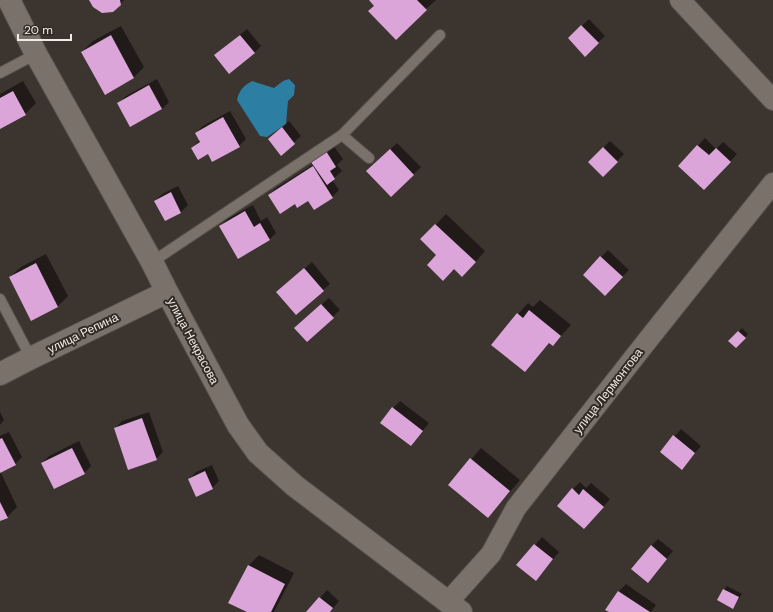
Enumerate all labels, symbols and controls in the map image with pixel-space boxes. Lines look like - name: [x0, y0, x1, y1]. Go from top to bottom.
- scale bar: [18, 16, 71, 42]
- text: 20 m: [24, 22, 53, 38]
- street label: улица Некрасова: [163, 295, 223, 387]
- street label: улица Репина: [45, 309, 121, 357]
- street label: улица Лермонтова: [570, 345, 646, 437]

